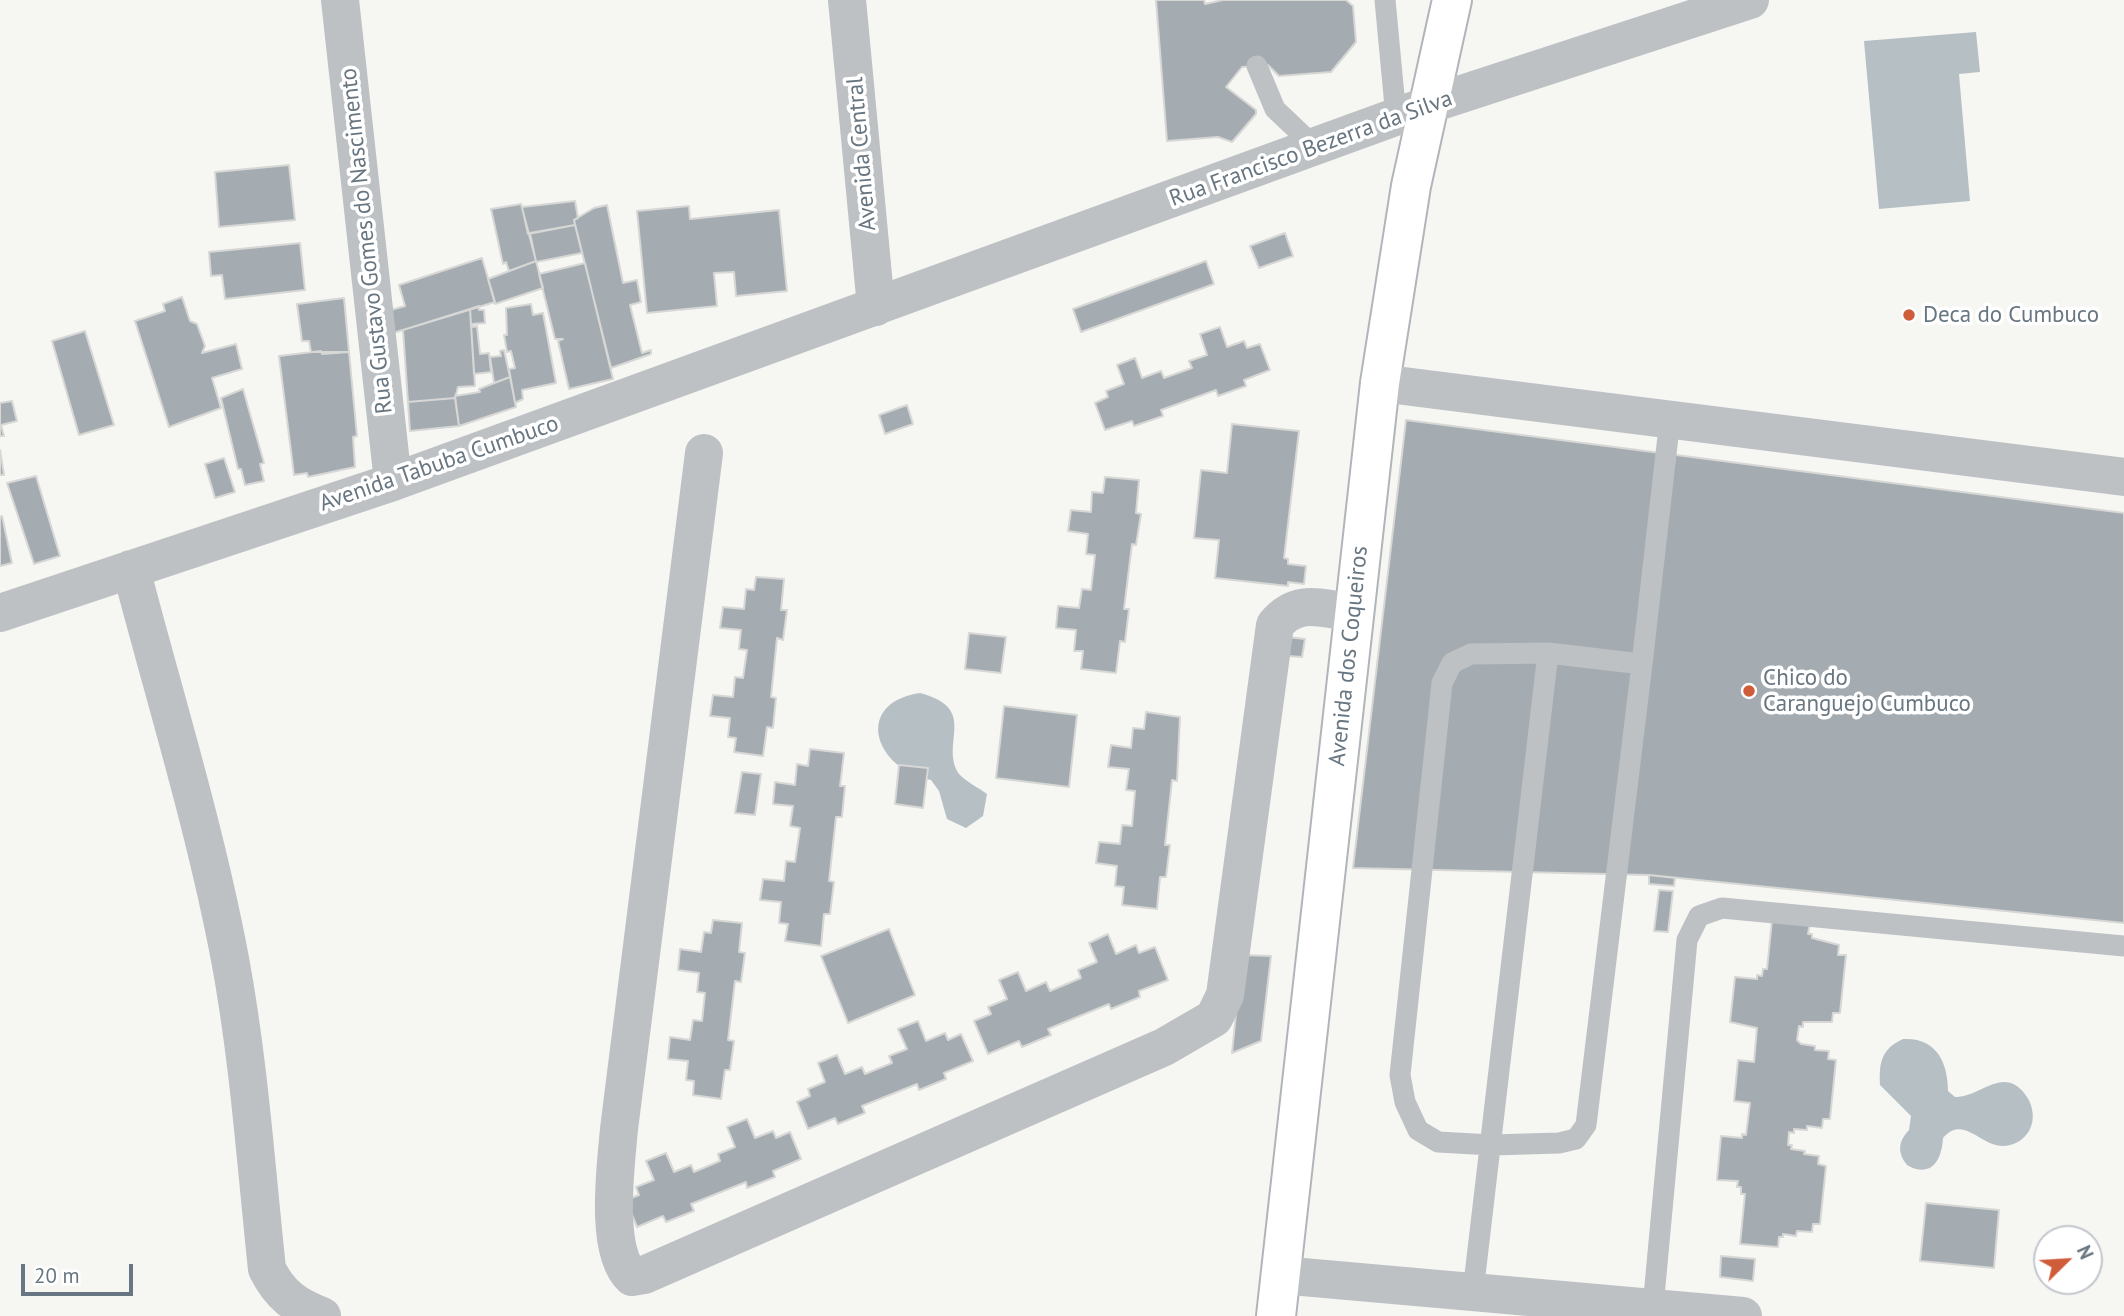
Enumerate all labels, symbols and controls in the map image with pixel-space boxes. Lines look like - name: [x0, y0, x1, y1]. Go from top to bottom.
- street label: Rua Gustavo Gomes do Nascimento: [335, 67, 399, 415]
- street label: Avenida Central: [842, 76, 882, 232]
- street label: Rua Francisco Bezerra da Silva: [1166, 85, 1456, 213]
- place label: Deca do Cumbuco: [1923, 301, 2099, 329]
- marker: Deca do Cumbuco: [1901, 307, 1917, 323]
- street label: Avenida Tabuba Cumbuco: [316, 410, 562, 518]
- street label: Avenida dos Coqueiros: [1324, 544, 1374, 768]
- place label: Chico do Caranguejo Cumbuco: [1763, 664, 1971, 718]
- marker: Chico do Caranguejo Cumbuco: [1741, 683, 1757, 699]
- north arrow: [2033, 1225, 2103, 1295]
- text: N: [2072, 1242, 2099, 1263]
- scale bar: [24, 1250, 136, 1294]
- text: 20 m: [34, 1262, 80, 1289]

